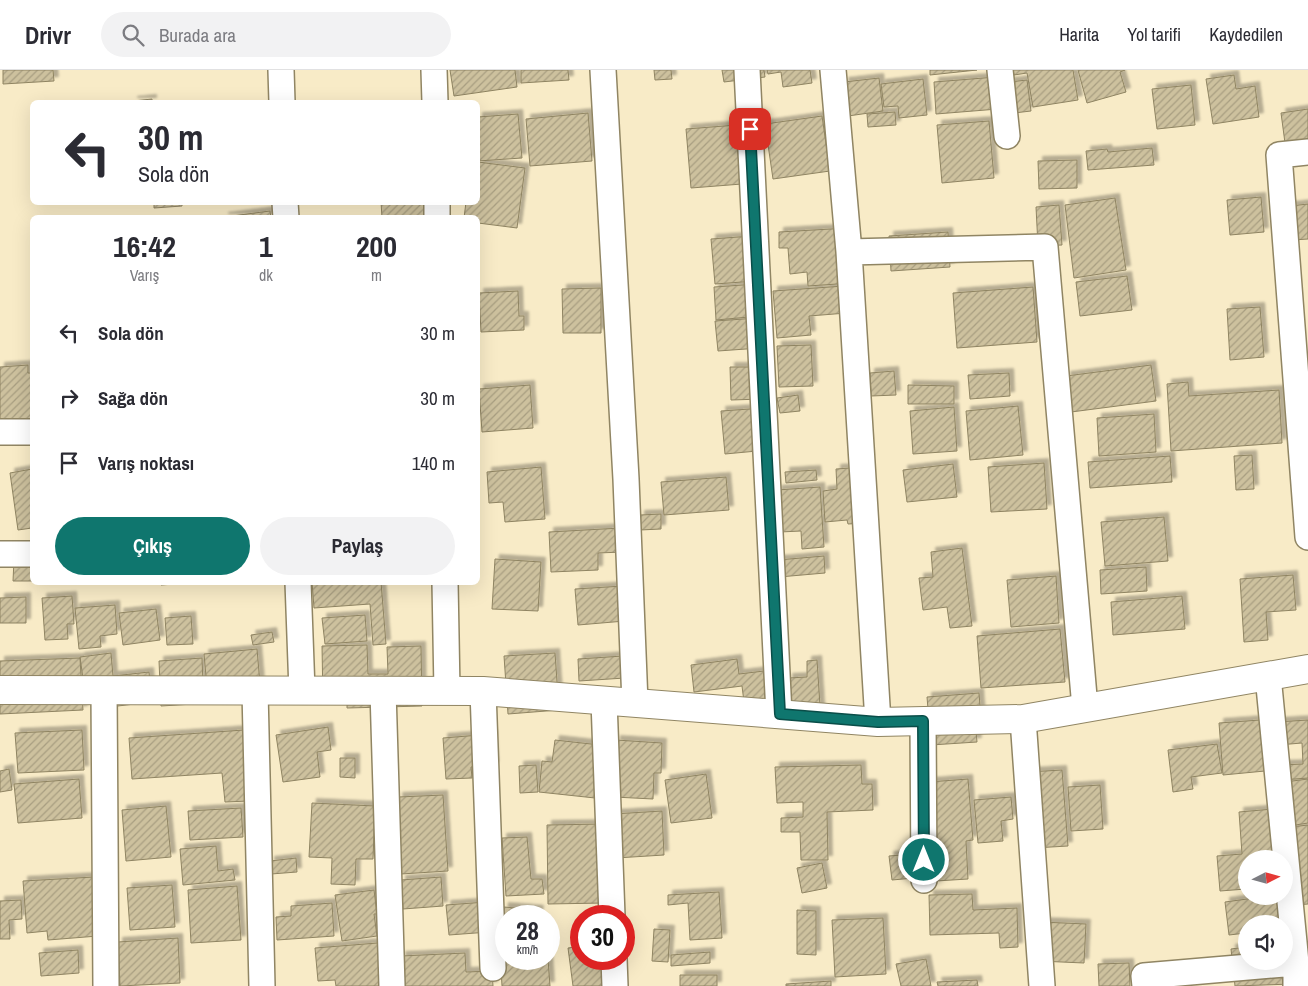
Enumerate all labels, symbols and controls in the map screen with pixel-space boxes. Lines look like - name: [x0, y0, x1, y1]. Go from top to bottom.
- search box: [101, 12, 451, 57]
- text: Drivr: [25, 19, 71, 51]
- icon: search: [119, 21, 147, 49]
- text: Burada ara: [159, 22, 236, 48]
- text: Harita: [1059, 22, 1099, 47]
- text: Yol tarifi: [1127, 22, 1181, 47]
- text: Kaydedilen: [1209, 22, 1283, 47]
- pin: [729, 108, 771, 150]
- text: 30 m: [138, 114, 203, 161]
- icon: arrive: [736, 115, 764, 143]
- icon: left: [55, 120, 120, 185]
- text: Sola dön: [138, 159, 209, 189]
- text: 16:42: [113, 226, 176, 266]
- text: 1: [259, 226, 273, 266]
- text: 200: [356, 226, 397, 266]
- text: Varış: [130, 264, 159, 286]
- text: dk: [259, 264, 273, 286]
- text: m: [371, 264, 382, 286]
- icon: left: [55, 319, 83, 347]
- text: Sola dön: [98, 320, 164, 346]
- text: 30 m: [420, 320, 455, 346]
- icon: right: [55, 384, 83, 412]
- text: Sağa dön: [98, 385, 168, 411]
- text: 30 m: [420, 385, 455, 411]
- icon: arrive: [55, 449, 83, 477]
- text: Varış noktası: [98, 450, 194, 476]
- text: 140 m: [412, 450, 455, 476]
- button: Çıkış: [55, 517, 250, 575]
- button: Paylaş: [260, 517, 455, 575]
- position arrow: [897, 833, 949, 885]
- north arrow: [1238, 850, 1292, 905]
- map controls: [1238, 850, 1293, 970]
- speed limit sign: 30: [570, 905, 635, 970]
- text: 28: [516, 914, 539, 948]
- button: sound: [1238, 915, 1293, 970]
- text: km/h: [517, 942, 538, 958]

